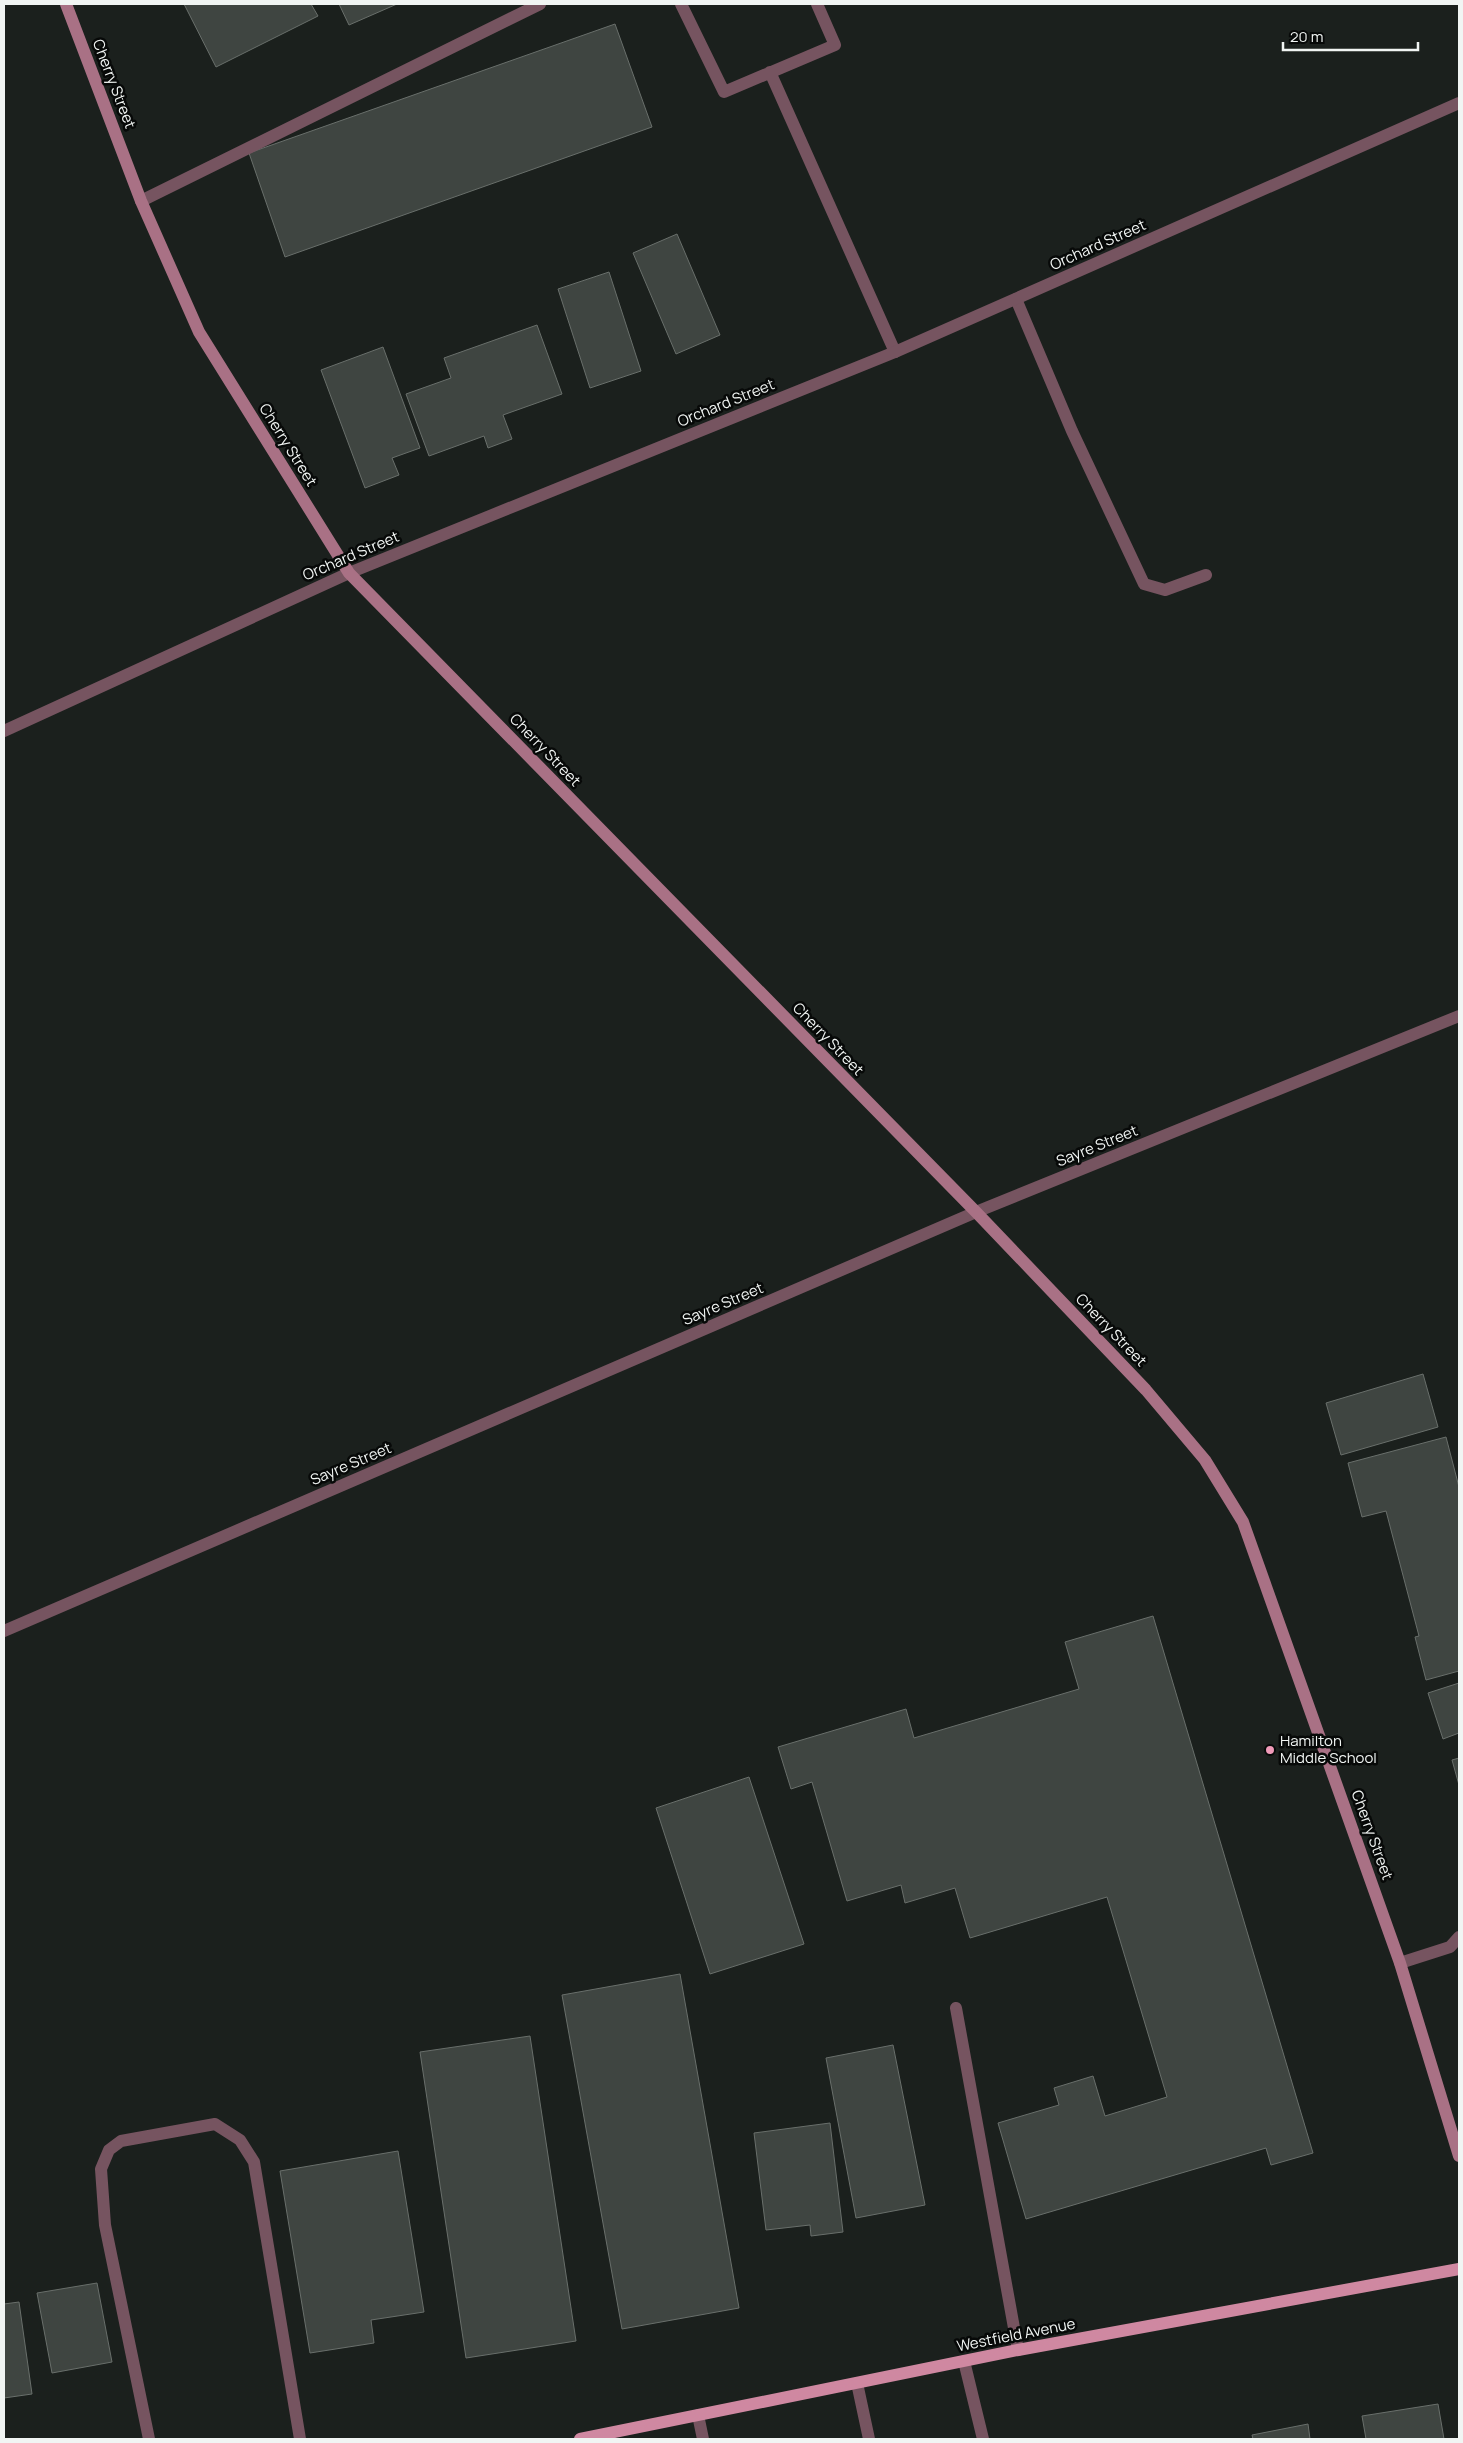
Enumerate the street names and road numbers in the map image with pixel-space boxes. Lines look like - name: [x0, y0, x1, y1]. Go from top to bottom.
- street label: Cherry Street: [88, 36, 141, 132]
- street label: Orchard Street: [1047, 214, 1149, 275]
- street label: Orchard Street: [674, 374, 777, 432]
- street label: Cherry Street: [255, 399, 322, 490]
- street label: Orchard Street: [299, 526, 402, 585]
- street label: Cherry Street: [505, 709, 586, 791]
- street label: Cherry Street: [788, 998, 869, 1080]
- street label: Sayre Street: [1053, 1120, 1141, 1171]
- street label: Sayre Street: [679, 1277, 767, 1330]
- street label: Cherry Street: [1071, 1289, 1152, 1371]
- street label: Sayre Street: [307, 1437, 395, 1490]
- street label: Cherry Street: [1347, 1787, 1398, 1883]
- street label: Westfield Avenue: [955, 2313, 1077, 2356]

